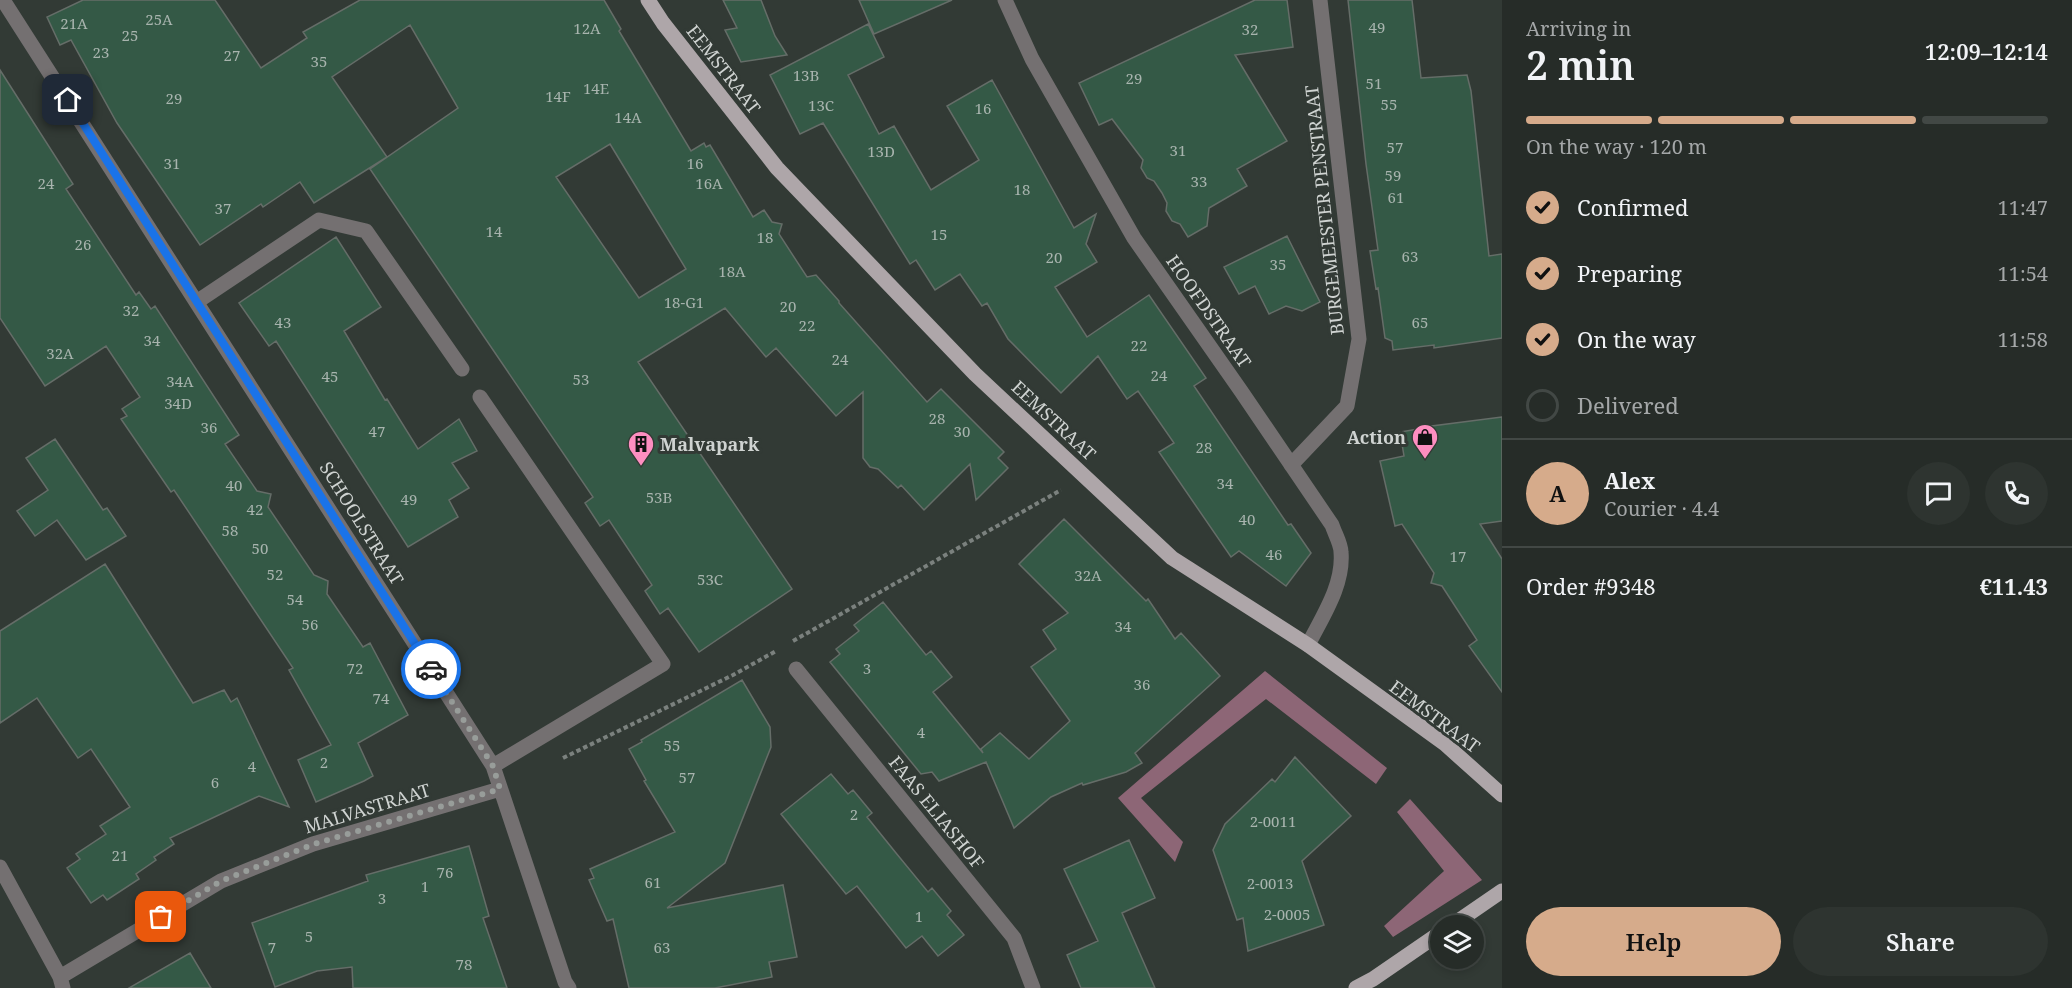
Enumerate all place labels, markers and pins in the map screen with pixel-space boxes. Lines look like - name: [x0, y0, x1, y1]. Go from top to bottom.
- pin: [42, 74, 93, 125]
- shop icon: Action: [1410, 422, 1440, 460]
- place label: Action: [1347, 425, 1406, 449]
- building icon: Malvapark: [626, 429, 656, 467]
- place label: Malvapark: [660, 432, 760, 456]
- pin: [135, 891, 186, 942]

